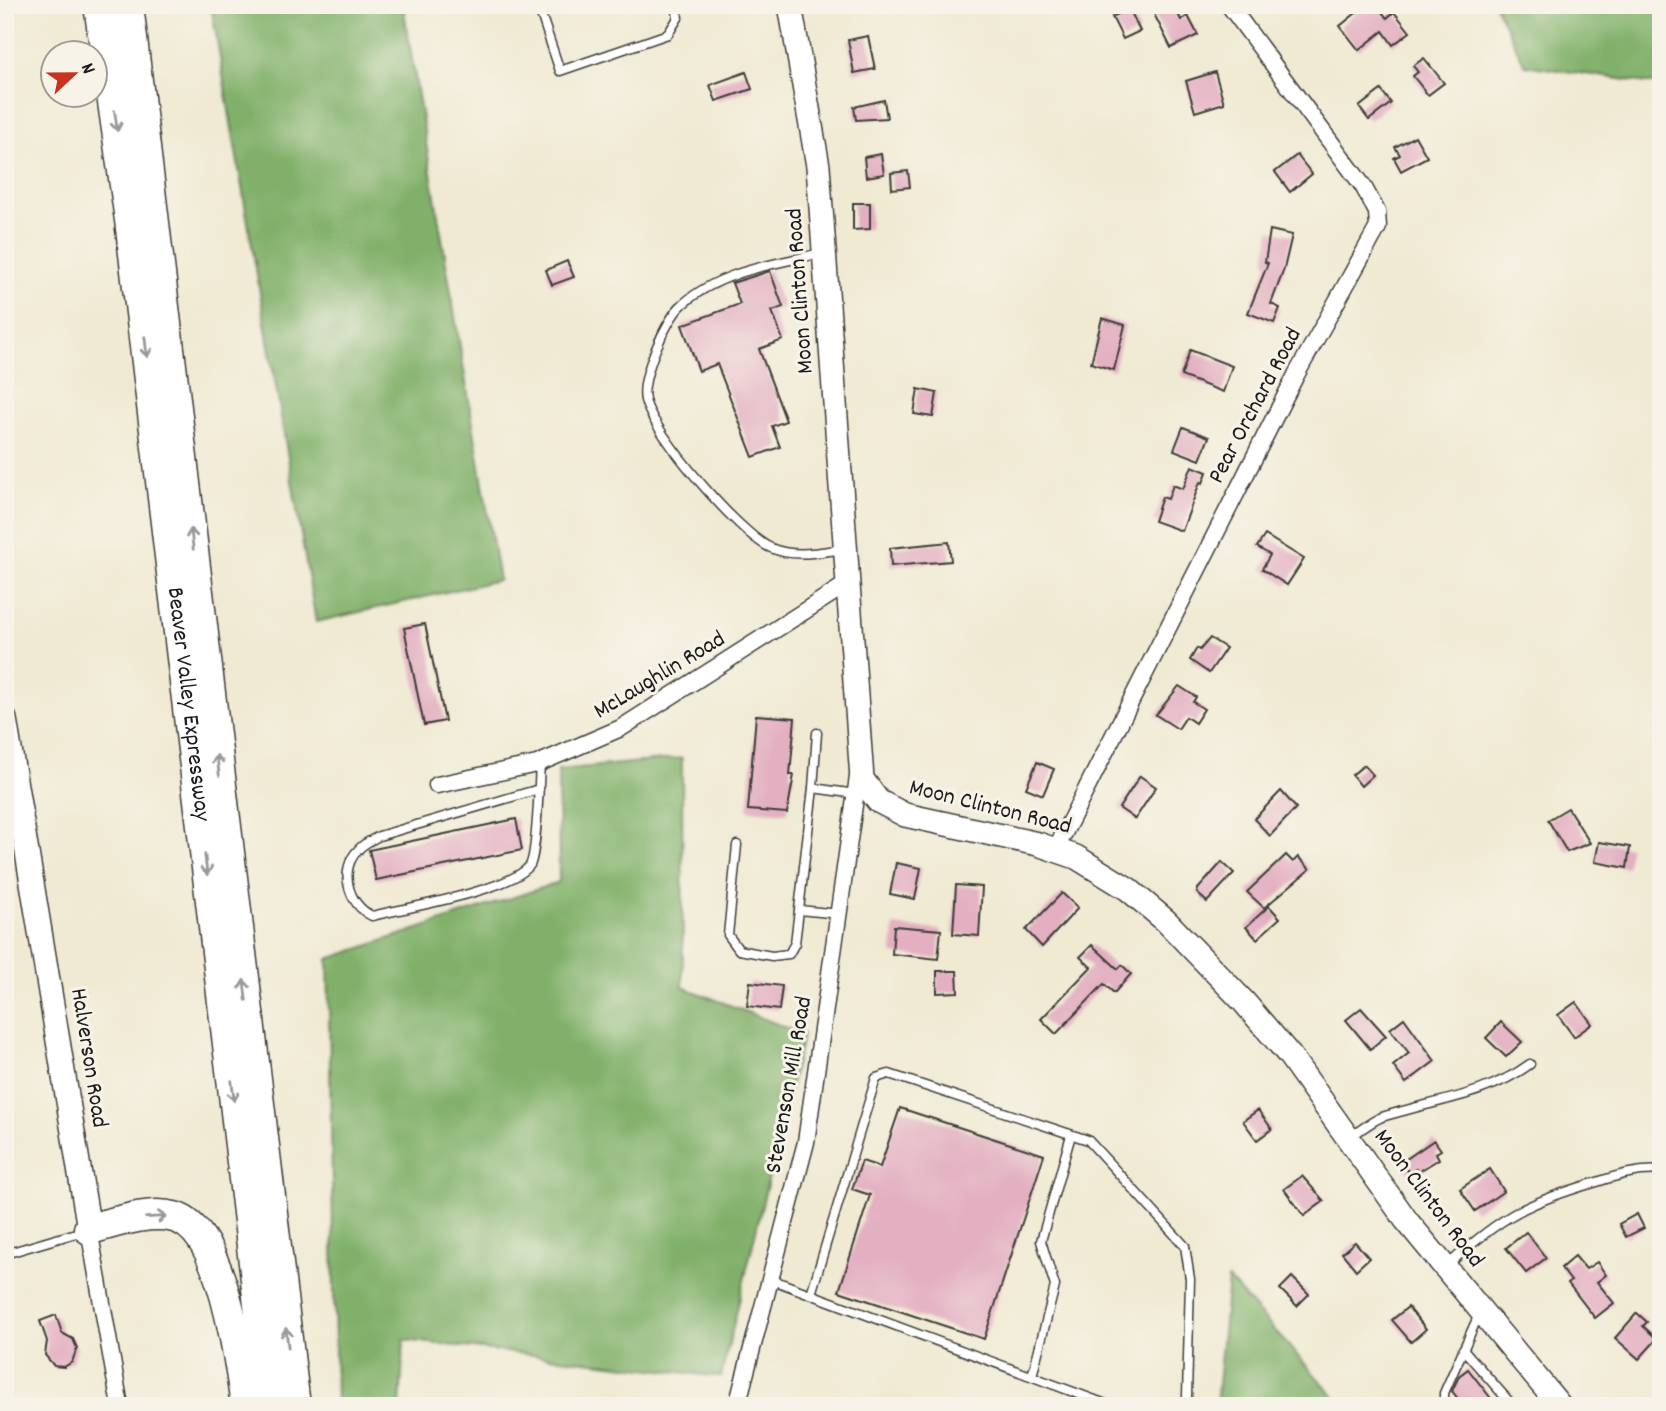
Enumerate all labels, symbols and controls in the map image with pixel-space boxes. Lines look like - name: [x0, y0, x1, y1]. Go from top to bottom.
- north arrow: [38, 38, 108, 108]
- text: N: [72, 60, 101, 78]
- one-way arrow: [109, 109, 122, 132]
- street label: Moon Clinton Road: [778, 207, 824, 375]
- street label: Pear Orchard Road: [1201, 322, 1311, 490]
- one-way arrow: [139, 335, 152, 358]
- one-way arrow: [185, 528, 198, 550]
- street label: Beaver Valley Expressway: [157, 586, 219, 824]
- street label: McLaughlin Road: [588, 623, 732, 729]
- one-way arrow: [212, 754, 225, 776]
- street label: Moon Clinton Road: [905, 771, 1075, 845]
- one-way arrow: [200, 853, 213, 876]
- one-way arrow: [239, 980, 252, 1002]
- street label: Halverson Road: [60, 986, 116, 1130]
- street label: Stevenson Mill Road: [758, 994, 822, 1176]
- one-way arrow: [227, 1079, 240, 1101]
- street label: Moon Clinton Road: [1364, 1122, 1492, 1276]
- one-way arrow: [144, 1210, 167, 1223]
- one-way arrow: [280, 1327, 293, 1350]

